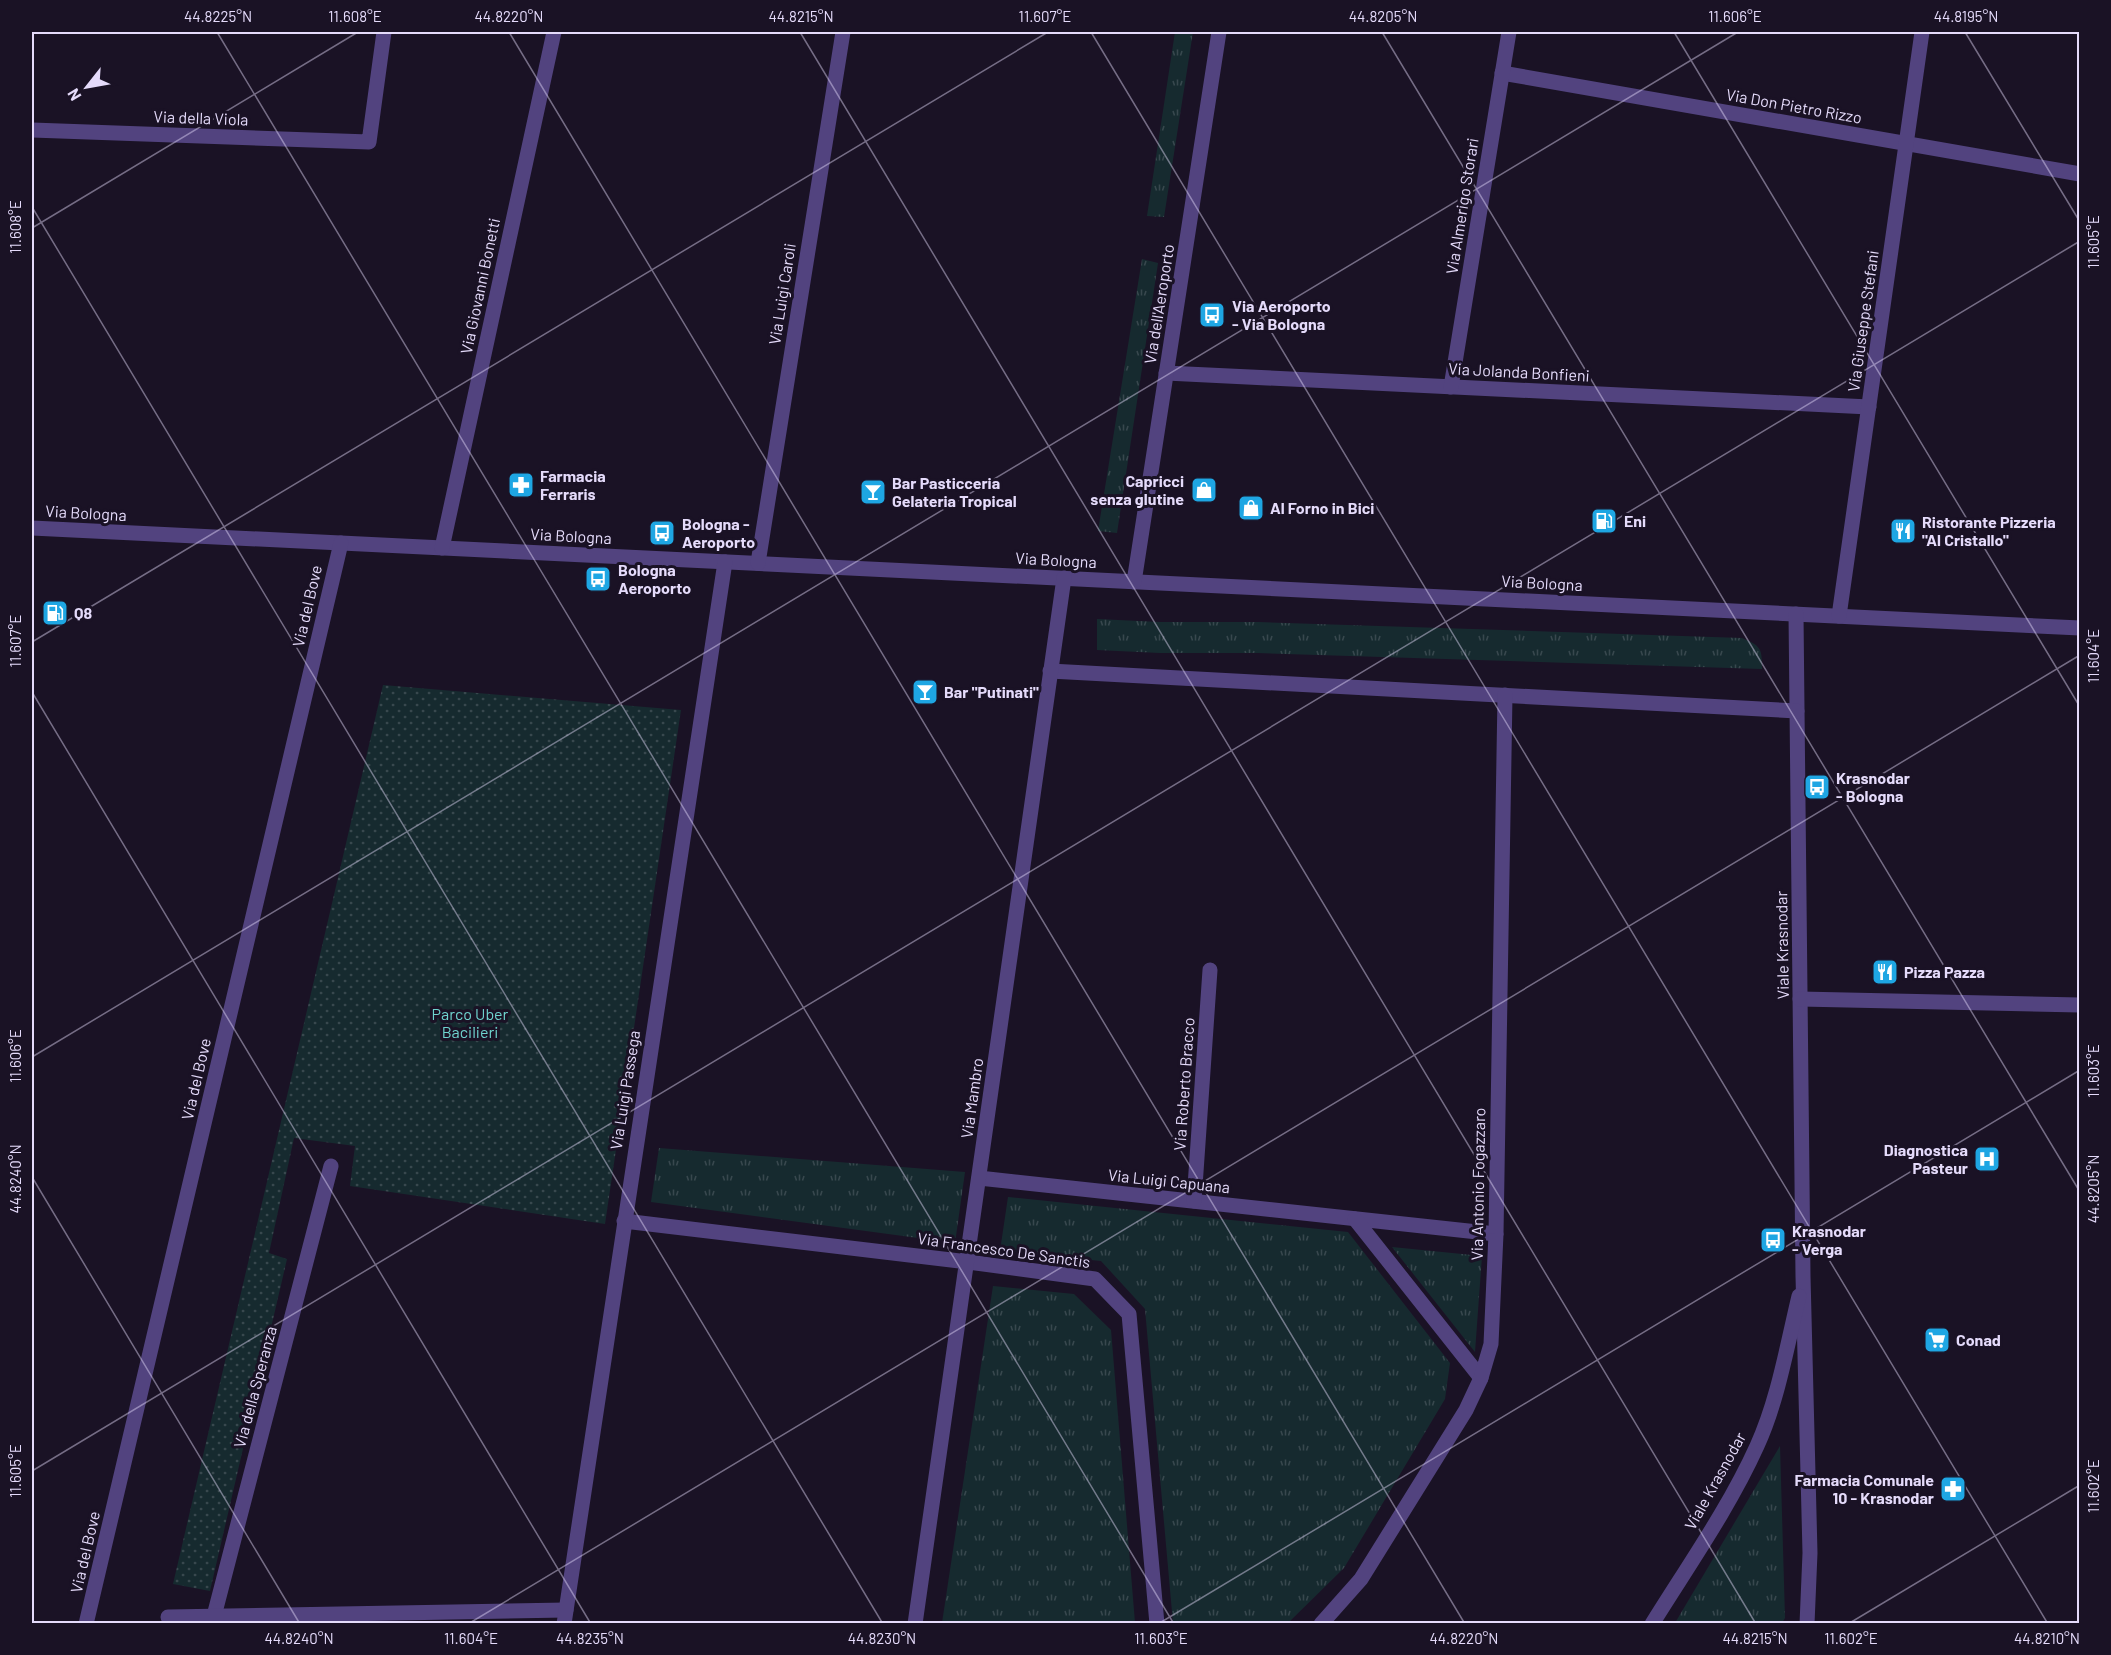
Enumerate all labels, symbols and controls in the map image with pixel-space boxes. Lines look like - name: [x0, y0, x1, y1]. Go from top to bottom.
- text: 44.8225°N: [184, 7, 252, 25]
- text: 11.608°E: [328, 7, 382, 25]
- text: 44.8220°N: [475, 7, 543, 25]
- text: 44.8215°N: [768, 7, 834, 25]
- text: 11.607°E: [1019, 7, 1071, 25]
- text: 44.8205°N: [1349, 7, 1417, 25]
- text: 11.606°E: [1708, 7, 1762, 25]
- text: 44.8195°N: [1934, 7, 1998, 25]
- north arrow: [57, 57, 117, 117]
- street label: Via Don Pietro Rizzo: [1725, 84, 1863, 127]
- text: N: [63, 86, 85, 104]
- street label: Via della Viola: [153, 106, 249, 129]
- street label: Via Almerigo Storari: [1441, 136, 1482, 275]
- text: 11.608°E: [6, 200, 24, 254]
- text: 11.605°E: [2084, 215, 2102, 269]
- street label: Via Giovanni Bonetti: [456, 216, 503, 356]
- street label: Via Luigi Caroli: [764, 242, 799, 346]
- street label: Via dell'Aeroporto: [1140, 243, 1177, 365]
- street label: Via Giuseppe Stefani: [1843, 249, 1882, 393]
- place label: Via Aeroporto - Via Bologna: [1232, 296, 1331, 333]
- bus stop icon: Via Aeroporto - Via Bologna: [1197, 300, 1227, 330]
- street label: Via Jolanda Bonfieni: [1448, 358, 1590, 385]
- place label: Farmacia Ferraris: [540, 466, 606, 503]
- pharmacy icon: Farmacia Ferraris: [506, 470, 536, 500]
- place label: Capricci senza glutine: [1090, 471, 1184, 508]
- place label: Bar Pasticceria Gelateria Tropical: [892, 473, 1017, 510]
- shop icon: Capricci senza glutine: [1189, 475, 1219, 505]
- bar icon: Bar Pasticceria Gelateria Tropical: [858, 477, 888, 507]
- shop icon: Al Forno in Bici: [1236, 493, 1266, 523]
- place label: Al Forno in Bici: [1270, 498, 1374, 517]
- street label: Via Bologna: [45, 501, 127, 524]
- fuel station icon: Eni: [1589, 506, 1619, 536]
- place label: Eni: [1624, 511, 1646, 530]
- place label: Ristorante Pizzeria "Al Cristallo": [1922, 512, 2056, 549]
- place label: Bologna - Aeroporto: [682, 514, 755, 551]
- restaurant icon: Ristorante Pizzeria "Al Cristallo": [1888, 516, 1918, 546]
- bus stop icon: Bologna - Aeroporto: [647, 518, 677, 548]
- street label: Via Bologna: [530, 524, 612, 547]
- street label: Via Bologna: [1015, 548, 1097, 571]
- place label: Bologna Aeroporto: [618, 560, 691, 597]
- street label: Via del Bove: [288, 563, 325, 649]
- bus stop icon: Bologna Aeroporto: [583, 564, 613, 594]
- street label: Via Bologna: [1501, 571, 1583, 594]
- fuel station icon: Q8: [40, 598, 70, 628]
- place label: Q8: [74, 603, 92, 622]
- text: 11.607°E: [6, 615, 24, 667]
- text: 11.604°E: [2084, 629, 2102, 683]
- bar icon: Bar "Putinati": [910, 677, 940, 707]
- place label: Bar "Putinati": [944, 682, 1039, 701]
- place label: Krasnodar - Bologna: [1836, 768, 1910, 805]
- bus stop icon: Krasnodar - Bologna: [1802, 772, 1832, 802]
- street label: Viale Krasnodar: [1771, 890, 1792, 999]
- restaurant icon: Pizza Pazza: [1870, 957, 1900, 987]
- place label: Pizza Pazza: [1904, 962, 1985, 981]
- park label: Parco Uber Bacilieri: [432, 1004, 509, 1041]
- street label: Via Roberto Bracco: [1169, 1017, 1198, 1151]
- text: 11.606°E: [6, 1029, 24, 1083]
- street label: Via Luigi Passega: [606, 1029, 643, 1151]
- street label: Via del Bove: [177, 1036, 214, 1122]
- text: 11.603°E: [2084, 1044, 2102, 1098]
- street label: Via Mambro: [956, 1057, 987, 1139]
- street label: Via Antonio Fogazzaro: [1467, 1107, 1488, 1261]
- place label: Diagnostica Pasteur: [1884, 1140, 1968, 1177]
- text: 44.8240°N: [6, 1144, 24, 1214]
- hospital icon: Diagnostica Pasteur: [1972, 1144, 2002, 1174]
- text: 44.8205°N: [2084, 1155, 2102, 1223]
- street label: Via Luigi Capuana: [1107, 1165, 1231, 1196]
- place label: Krasnodar - Verga: [1792, 1221, 1866, 1258]
- bus stop icon: Krasnodar - Verga: [1758, 1225, 1788, 1255]
- street label: Via Francesco De Sanctis: [916, 1228, 1092, 1271]
- street label: Via della Speranza: [229, 1324, 280, 1450]
- supermarket icon: Conad: [1922, 1325, 1952, 1355]
- place label: Conad: [1956, 1330, 2001, 1349]
- street label: Viale Krasnodar: [1680, 1429, 1749, 1533]
- text: 11.605°E: [6, 1444, 24, 1498]
- text: 11.602°E: [2084, 1459, 2102, 1513]
- place label: Farmacia Comunale 10 - Krasnodar: [1795, 1470, 1934, 1507]
- pharmacy icon: Farmacia Comunale 10 - Krasnodar: [1938, 1474, 1968, 1504]
- street label: Via del Bove: [66, 1509, 103, 1595]
- text: 44.8240°N: [264, 1629, 334, 1647]
- text: 11.604°E: [444, 1629, 498, 1647]
- text: 44.8235°N: [556, 1629, 624, 1647]
- text: 44.8230°N: [848, 1629, 916, 1647]
- text: 11.603°E: [1134, 1629, 1188, 1647]
- text: 44.8220°N: [1430, 1629, 1498, 1647]
- text: 44.8215°N: [1722, 1629, 1788, 1647]
- text: 11.602°E: [1824, 1629, 1878, 1647]
- text: 44.8210°N: [2014, 1629, 2080, 1647]

